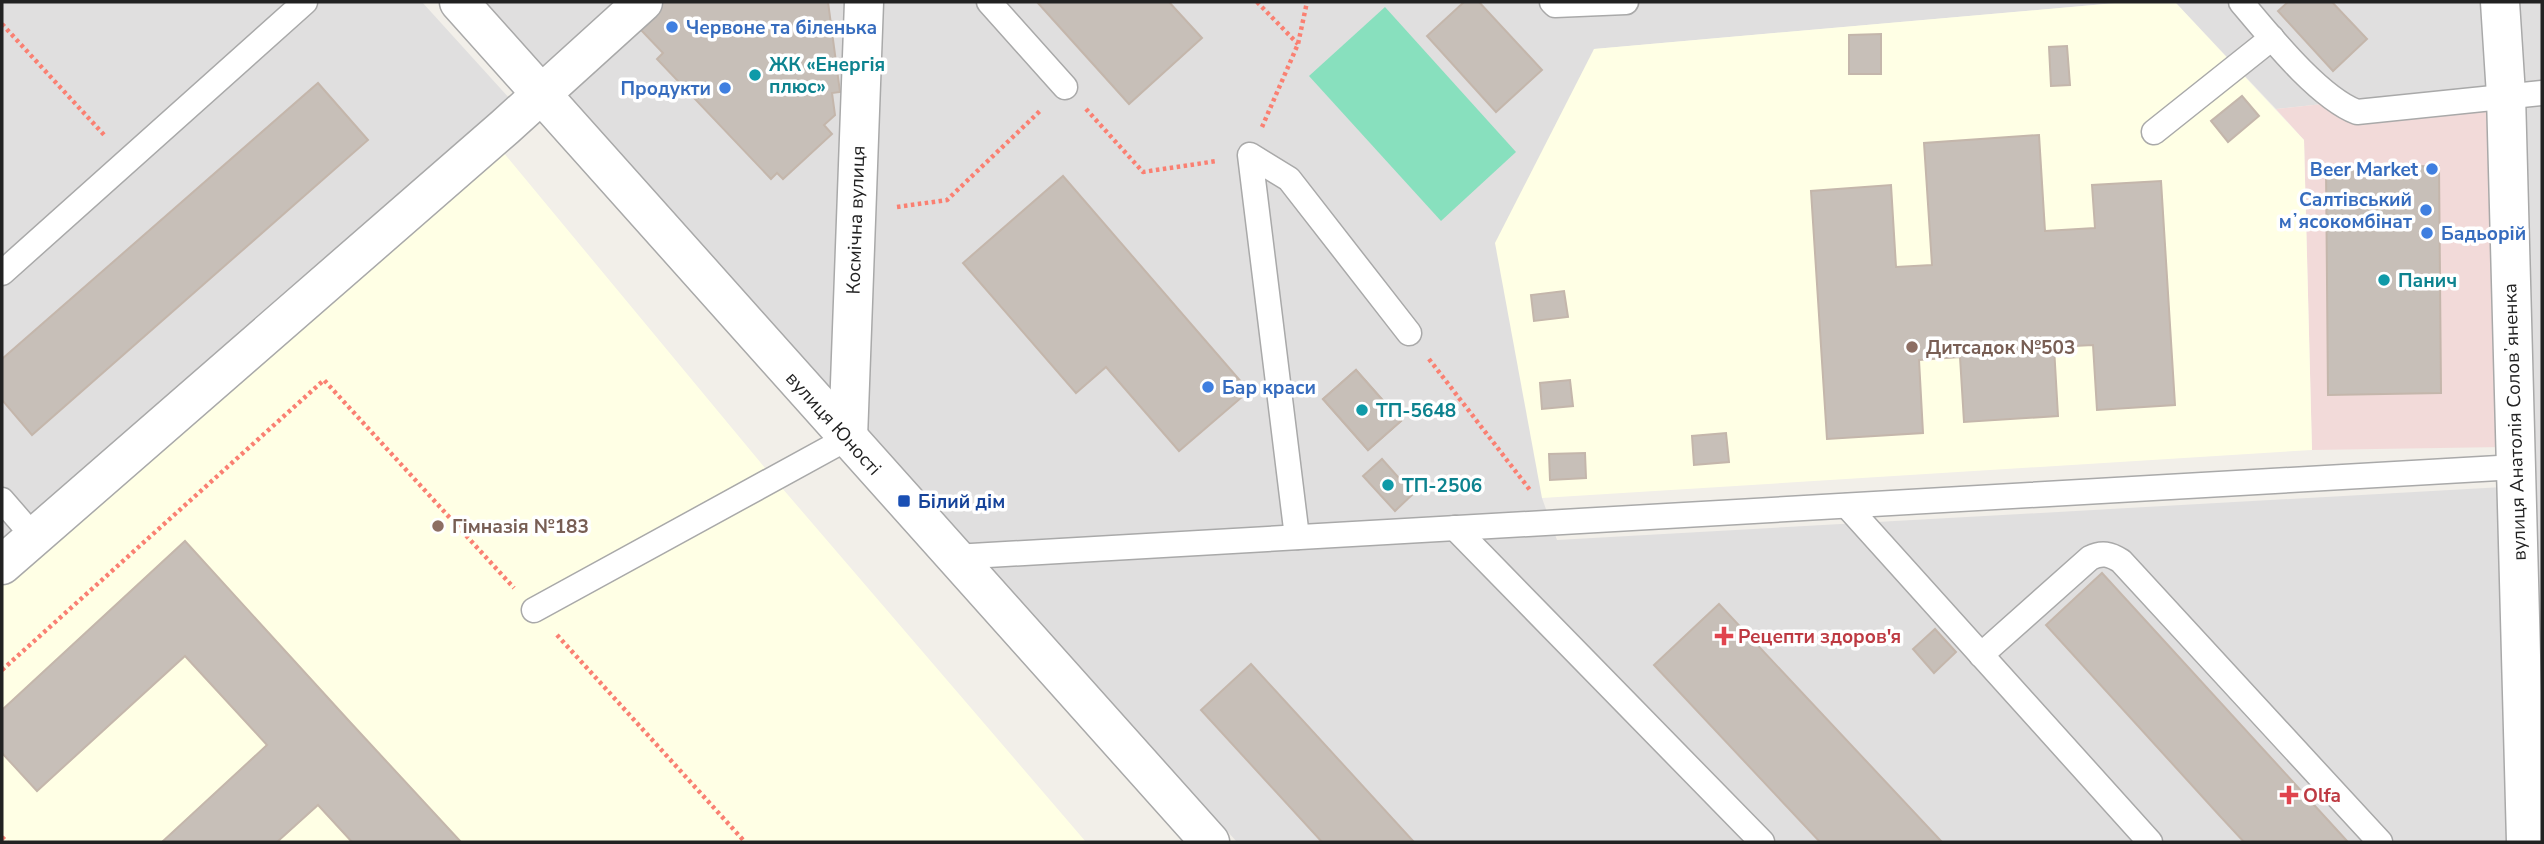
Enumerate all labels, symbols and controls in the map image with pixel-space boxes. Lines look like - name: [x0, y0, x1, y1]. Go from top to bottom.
- place label: Червоне та біленька: [686, 15, 877, 41]
- marker: Червоне та біленька: [664, 19, 680, 35]
- place label: ЖК «Енергія плюс»: [769, 52, 885, 100]
- marker: ЖК «Енергія плюс»: [747, 67, 763, 83]
- place label: Продукти: [620, 76, 711, 102]
- marker: Продукти: [717, 80, 733, 96]
- street label: Космічна вулиця: [840, 145, 872, 295]
- place label: Beer Market: [2310, 157, 2419, 183]
- marker: Beer Market: [2424, 161, 2440, 177]
- place label: Салтівський мʼясокомбінат: [2279, 187, 2412, 235]
- marker: Салтівський мʼясокомбінат: [2418, 202, 2434, 218]
- place label: Бадьорій: [2441, 221, 2526, 247]
- marker: Бадьорій: [2419, 225, 2435, 241]
- place label: Панич: [2398, 268, 2457, 294]
- marker: Панич: [2376, 272, 2392, 288]
- street label: вулиця Анатолія Соловʼяненка: [2497, 283, 2533, 561]
- place label: Дитсадок №503: [1926, 335, 2075, 361]
- marker: Дитсадок №503: [1904, 339, 1920, 355]
- street label: вулиця Юності: [780, 366, 887, 481]
- place label: Бар краси: [1222, 375, 1316, 401]
- marker: Бар краси: [1200, 379, 1216, 395]
- place label: ТП-5648: [1376, 398, 1456, 424]
- marker: ТП-5648: [1354, 402, 1370, 418]
- place label: ТП-2506: [1402, 473, 1482, 499]
- marker: ТП-2506: [1380, 477, 1396, 493]
- place label: Білий дім: [918, 489, 1005, 515]
- marker: Білий дім: [896, 493, 912, 509]
- place label: Гімназія №183: [452, 514, 589, 540]
- marker: Гімназія №183: [430, 518, 446, 534]
- place label: Рецепти здоров'я: [1738, 624, 1901, 650]
- marker: Рецепти здоров'я: [1716, 628, 1732, 644]
- place label: Olfa: [2303, 783, 2341, 809]
- marker: Olfa: [2281, 787, 2297, 803]

